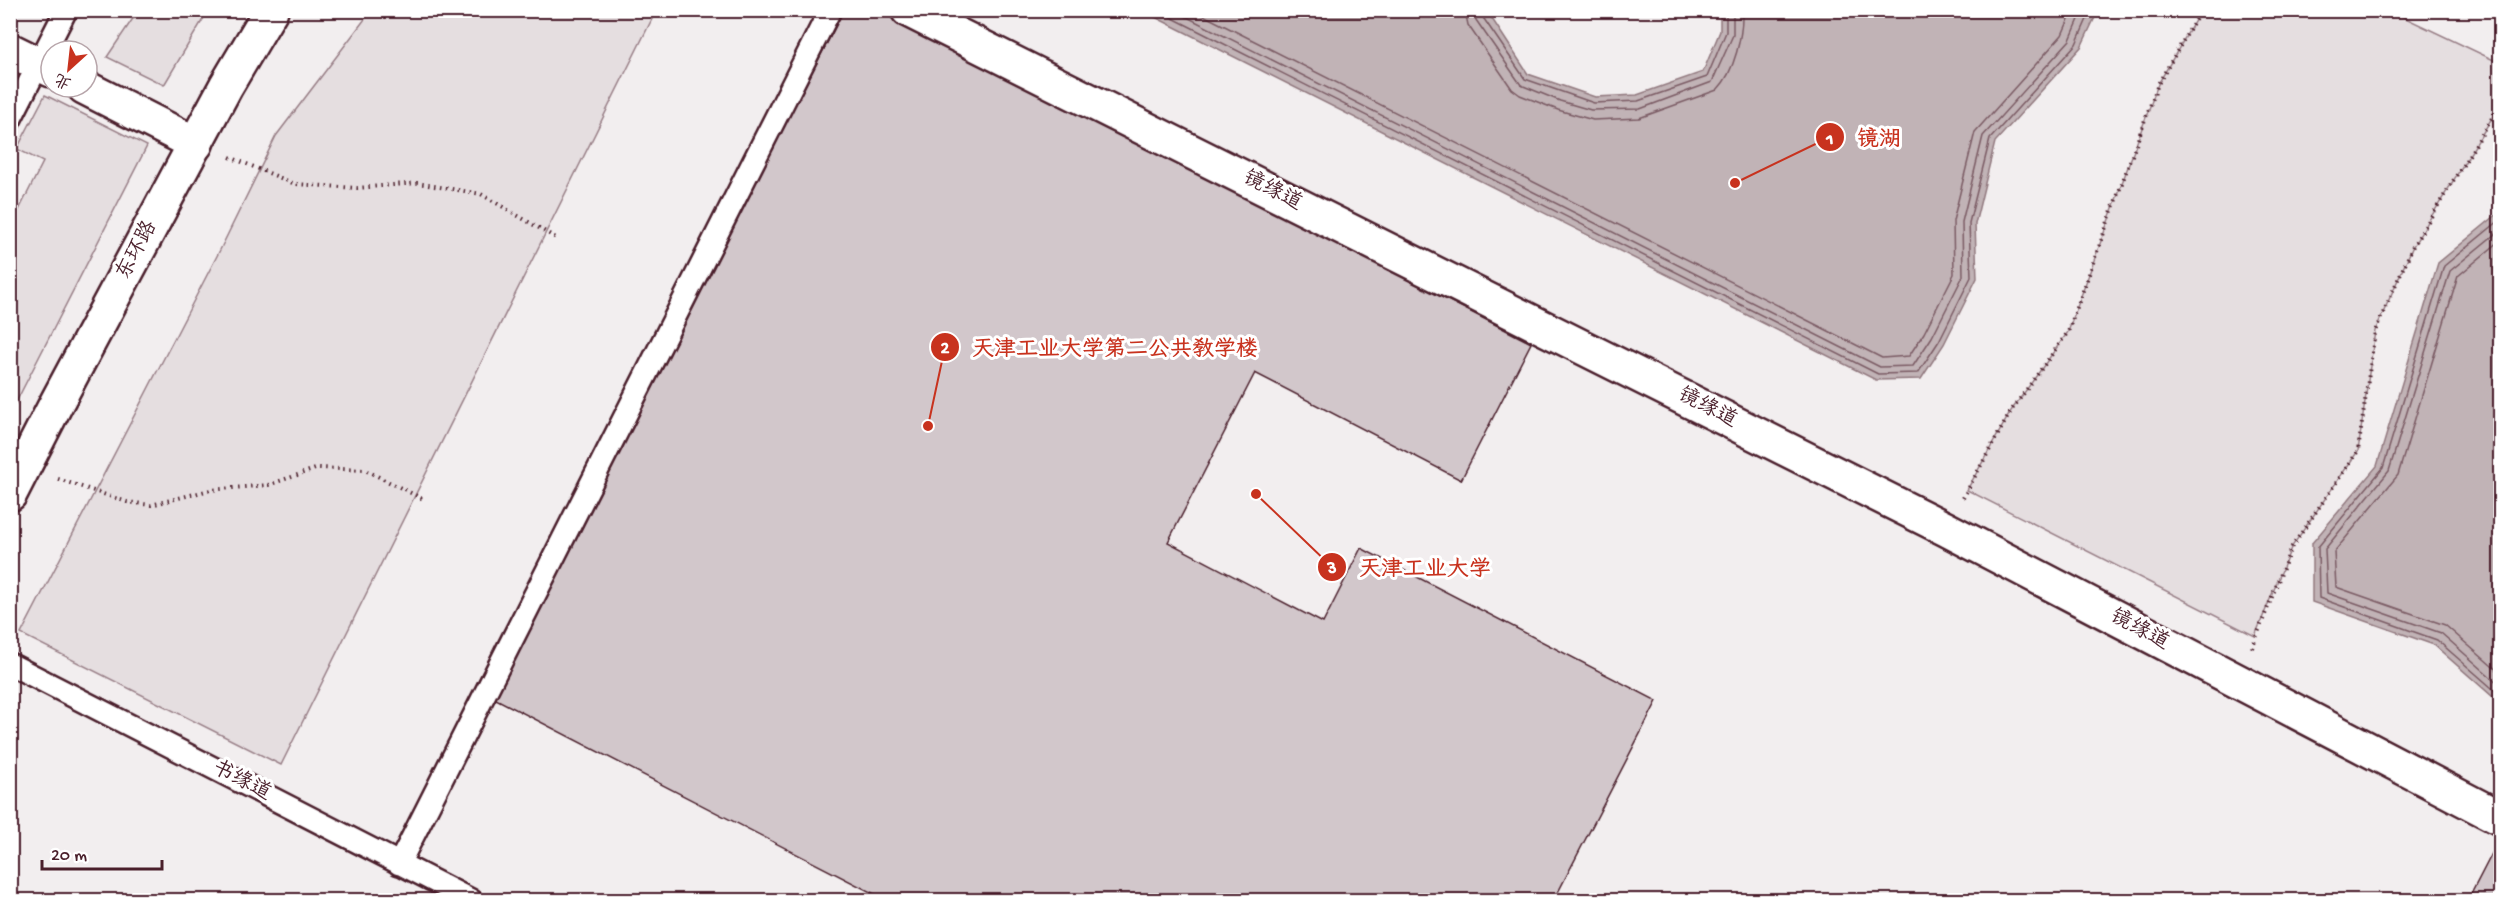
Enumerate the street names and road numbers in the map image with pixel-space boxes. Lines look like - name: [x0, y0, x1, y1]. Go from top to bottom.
- street label: 镜缘道: [1238, 166, 1306, 217]
- street label: 东环路: [110, 216, 164, 285]
- street label: 镜缘道: [1673, 383, 1741, 434]
- street label: 镜缘道: [2105, 604, 2173, 657]
- street label: 书缘道: [207, 756, 275, 807]

